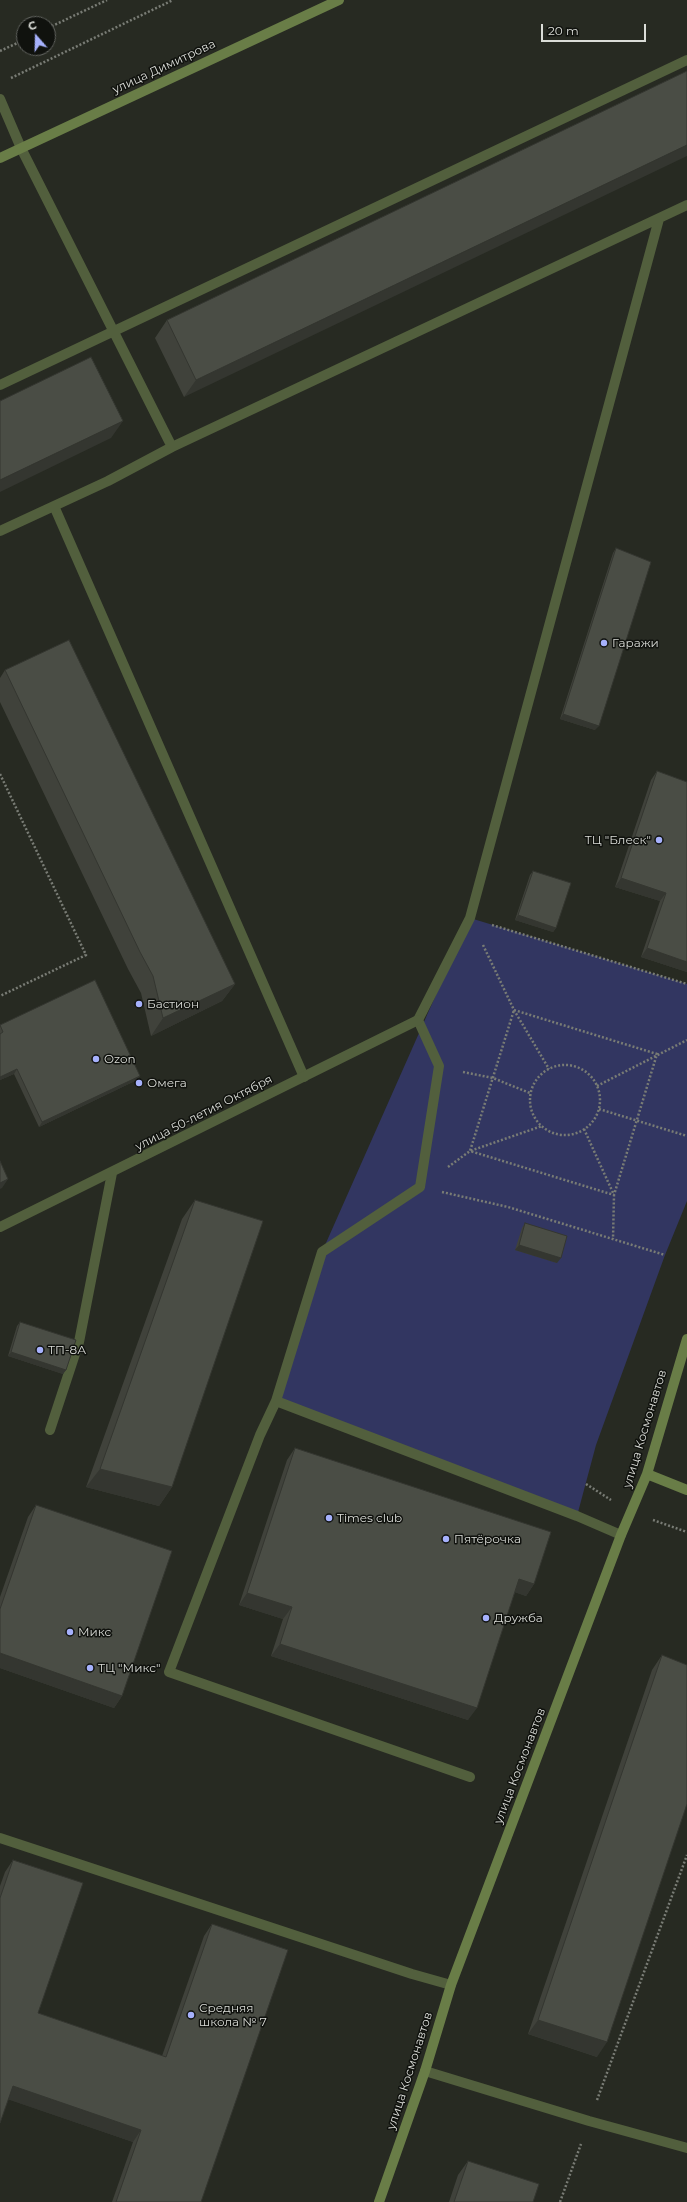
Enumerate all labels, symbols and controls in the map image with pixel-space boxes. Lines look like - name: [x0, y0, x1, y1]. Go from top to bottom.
- north arrow: [16, 16, 56, 56]
- scale bar: [543, 16, 648, 42]
- text: С: [26, 18, 38, 34]
- text: 20 m: [548, 23, 579, 38]
- street label: улица Димитрова: [110, 37, 218, 97]
- place label: Гаражи: [612, 636, 659, 650]
- marker: Гаражи: [599, 638, 609, 648]
- place label: ТЦ "Блеск": [585, 833, 651, 847]
- marker: ТЦ "Блеск": [654, 835, 664, 845]
- place label: Бастион: [147, 997, 199, 1011]
- marker: Бастион: [134, 999, 144, 1009]
- place label: Ozon: [104, 1052, 136, 1066]
- marker: Ozon: [91, 1054, 101, 1064]
- street label: улица 50-летия Октября: [133, 1072, 275, 1154]
- place label: Омега: [147, 1076, 187, 1090]
- marker: Омега: [134, 1078, 144, 1088]
- place label: ТП-8А: [48, 1343, 86, 1357]
- marker: ТП-8А: [35, 1345, 45, 1355]
- street label: улица Космонавтов: [620, 1368, 670, 1490]
- place label: Times club: [337, 1511, 402, 1525]
- marker: Times club: [324, 1513, 334, 1523]
- place label: Пятёрочка: [454, 1532, 521, 1546]
- marker: Пятёрочка: [441, 1534, 451, 1544]
- place label: Дружба: [494, 1611, 543, 1625]
- marker: Дружба: [481, 1613, 491, 1623]
- place label: Микс: [78, 1625, 111, 1639]
- marker: Микс: [65, 1627, 75, 1637]
- place label: ТЦ "Микс": [98, 1661, 160, 1675]
- marker: ТЦ "Микс": [85, 1663, 95, 1673]
- street label: улица Космонавтов: [491, 1706, 549, 1826]
- place label: Средняя школа № 7: [199, 2001, 267, 2029]
- marker: Средняя школа № 7: [186, 2010, 196, 2020]
- street label: улица Космонавтов: [384, 2010, 436, 2132]

